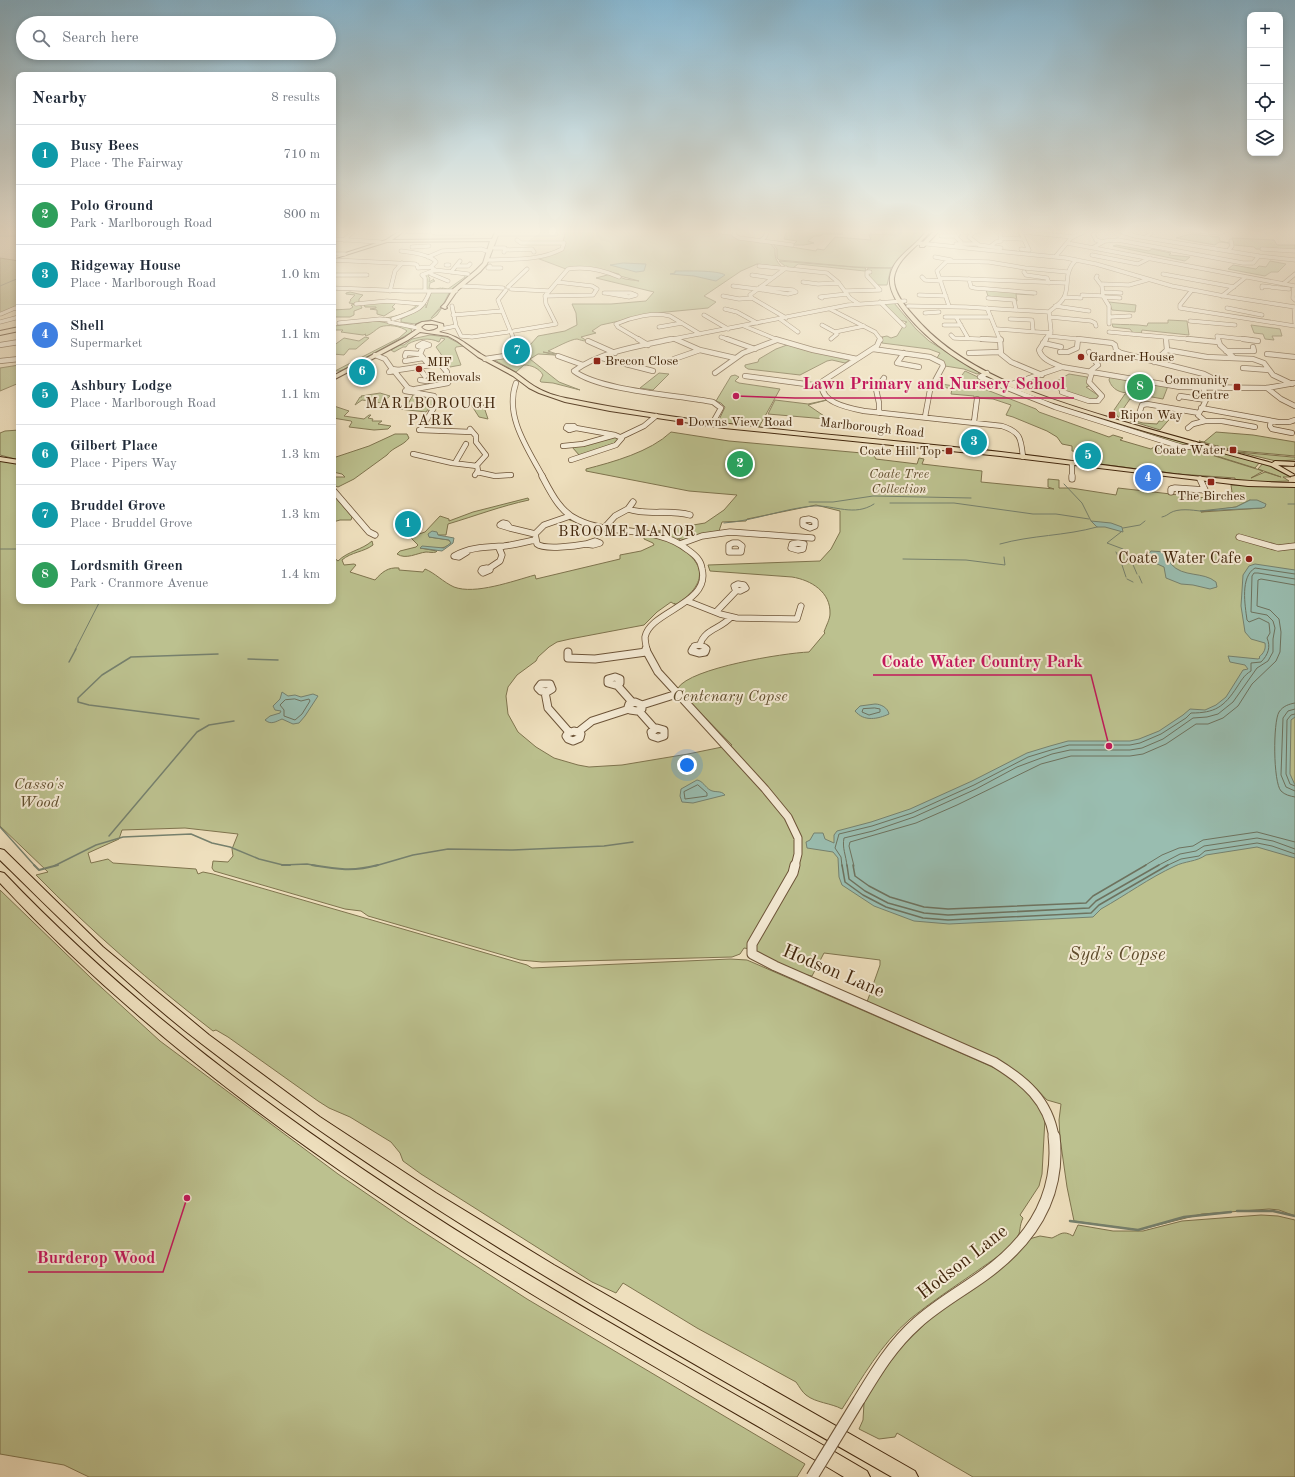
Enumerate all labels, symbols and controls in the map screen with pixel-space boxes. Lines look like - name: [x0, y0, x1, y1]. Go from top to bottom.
- map controls: [1247, 12, 1283, 156]
- button: +: [1247, 12, 1283, 48]
- search box: [16, 16, 336, 60]
- icon: search: [30, 27, 52, 49]
- text: Search here: [62, 31, 139, 46]
- button: −: [1247, 48, 1283, 84]
- button: locate: [1247, 84, 1283, 120]
- text: Nearby: [32, 90, 87, 107]
- text: 8 results: [271, 91, 320, 104]
- button: layers: [1247, 120, 1283, 156]
- text: Busy Bees: [70, 139, 139, 154]
- text: 1: [41, 148, 49, 161]
- text: 710 m: [283, 148, 320, 161]
- text: Place · The Fairway: [70, 157, 183, 170]
- text: Polo Ground: [70, 199, 153, 214]
- text: 2: [41, 208, 49, 221]
- text: 800 m: [283, 208, 320, 221]
- text: Park · Marlborough Road: [70, 217, 212, 230]
- text: Ridgeway House: [70, 259, 181, 274]
- text: 3: [41, 268, 49, 281]
- text: 1.0 km: [281, 268, 320, 281]
- text: Place · Marlborough Road: [70, 277, 216, 290]
- text: Shell: [70, 319, 104, 334]
- text: 4: [41, 328, 49, 341]
- text: 1.1 km: [281, 328, 320, 341]
- pin: 7: [504, 336, 530, 366]
- text: Supermarket: [70, 337, 142, 350]
- place label: Gardner House: [1089, 351, 1174, 364]
- marker: Gardner House: [1076, 352, 1086, 362]
- place label: Brecon Close: [605, 355, 678, 368]
- place label: MIF Removals: [427, 356, 481, 384]
- marker: Brecon Close: [592, 356, 602, 366]
- pin: 6: [349, 357, 375, 387]
- marker: MIF Removals: [414, 364, 424, 374]
- callout: Lawn Primary and Nursery School: [795, 369, 1074, 398]
- pin: 8: [1127, 372, 1153, 402]
- place label: Community Centre: [1164, 374, 1229, 402]
- text: Lawn Primary and Nursery School: [802, 376, 1066, 393]
- text: Ashbury Lodge: [70, 379, 172, 394]
- marker: Community Centre: [1232, 382, 1242, 392]
- text: 5: [41, 388, 49, 401]
- text: 1.1 km: [281, 388, 320, 401]
- text: Place · Marlborough Road: [70, 397, 216, 410]
- district label: MARLBOROUGH PARK: [365, 397, 497, 429]
- place label: Ripon Way: [1120, 409, 1183, 422]
- marker: Ripon Way: [1107, 410, 1117, 420]
- place label: Downs View Road: [688, 416, 793, 429]
- street label: Marlborough Road: [819, 416, 925, 440]
- marker: Downs View Road: [675, 417, 685, 427]
- pin: 3: [961, 427, 987, 457]
- text: Gilbert Place: [70, 439, 158, 454]
- pin: 5: [1075, 441, 1101, 471]
- place label: Coate Water: [1154, 444, 1226, 457]
- place label: Coate Hill Top: [859, 445, 941, 458]
- marker: Coate Water: [1228, 445, 1238, 455]
- marker: Coate Hill Top: [944, 446, 954, 456]
- text: 6: [41, 448, 49, 461]
- text: 1.3 km: [281, 448, 320, 461]
- pin: 2: [727, 449, 753, 479]
- text: Place · Pipers Way: [70, 457, 177, 470]
- pin: 4: [1135, 463, 1161, 493]
- park label: Coate Tree Collection: [869, 468, 929, 496]
- marker: The Birches: [1206, 477, 1216, 487]
- place label: The Birches: [1177, 490, 1245, 503]
- text: Bruddel Grove: [70, 499, 166, 514]
- text: 7: [41, 508, 49, 521]
- text: 1.3 km: [281, 508, 320, 521]
- pin: 1: [395, 509, 421, 539]
- text: Place · Bruddel Grove: [70, 517, 192, 530]
- district label: BROOME MANOR: [558, 525, 696, 540]
- place label: Coate Water Cafe: [1118, 551, 1241, 567]
- marker: Coate Water Cafe: [1244, 554, 1254, 564]
- text: Lordsmith Green: [70, 559, 183, 574]
- text: 8: [41, 568, 49, 581]
- text: 1.4 km: [281, 568, 320, 581]
- text: Park · Cranmore Avenue: [70, 577, 208, 590]
- callout: Coate Water Country Park: [873, 646, 1091, 675]
- text: Coate Water Country Park: [881, 654, 1083, 671]
- park label: Centenary Copse: [672, 689, 788, 705]
- your location: [677, 755, 697, 775]
- park label: Casso's Wood: [14, 777, 65, 811]
- street label: Hodson Lane: [779, 942, 887, 1002]
- park label: Syd's Copse: [1069, 946, 1166, 965]
- street label: Hodson Lane: [914, 1222, 1012, 1304]
- callout: Burderop Wood: [28, 1243, 163, 1272]
- text: Burderop Wood: [37, 1250, 155, 1267]

